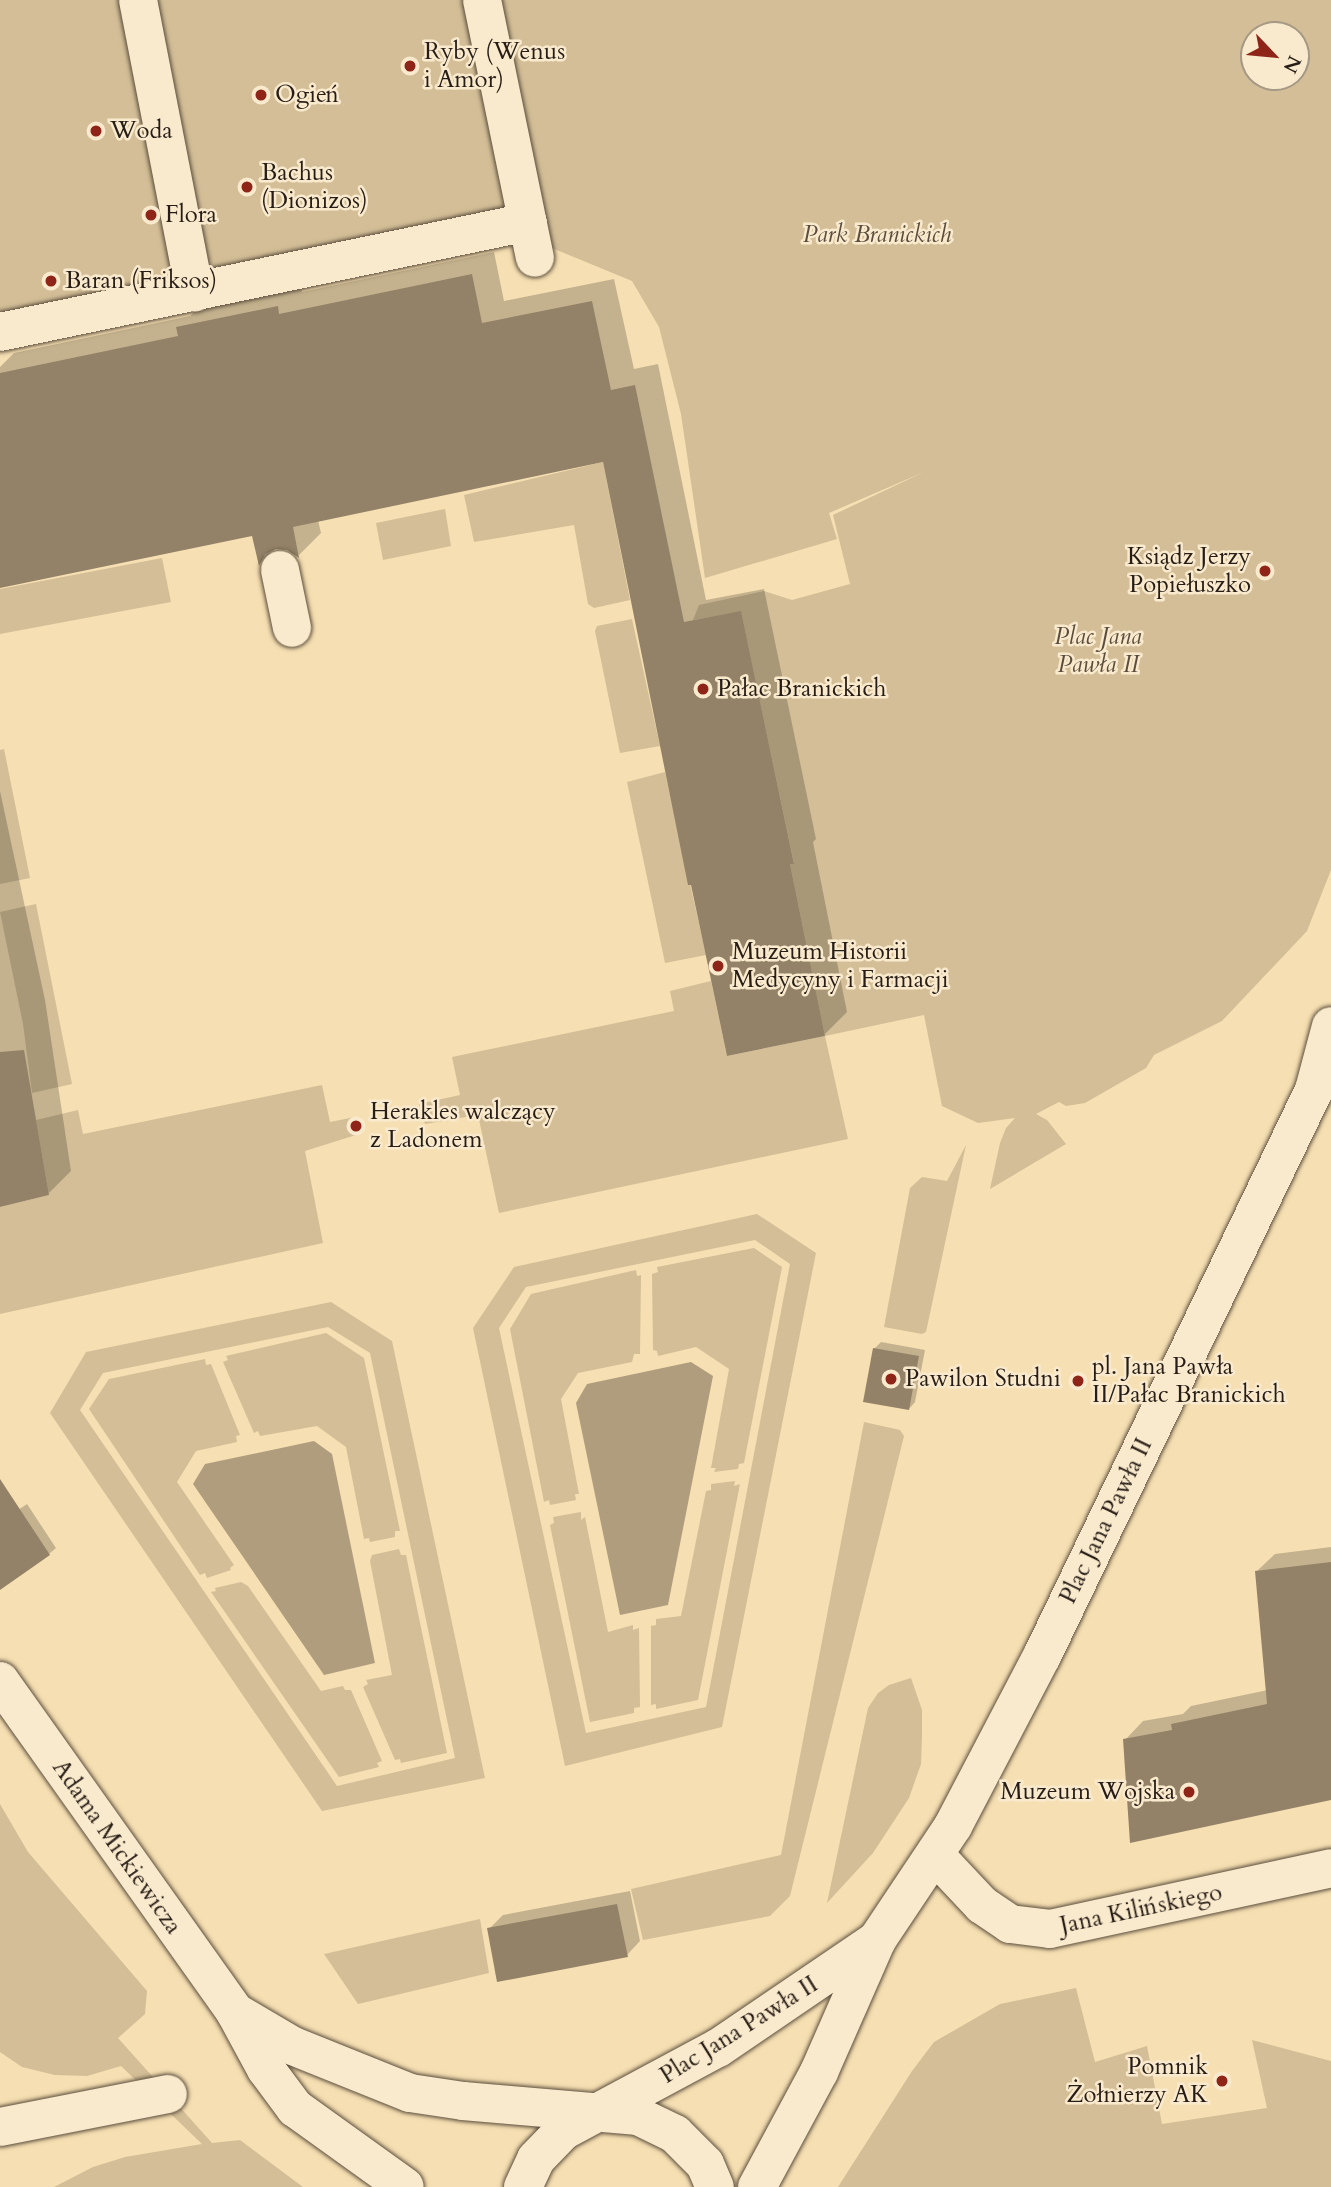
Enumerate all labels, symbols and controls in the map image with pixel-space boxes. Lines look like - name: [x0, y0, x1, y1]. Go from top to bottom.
- north arrow: [1240, 21, 1310, 91]
- place label: Ryby (Wenus i Amor): [424, 38, 565, 94]
- text: N: [1277, 51, 1307, 77]
- marker: Ryby (Wenus i Amor): [402, 58, 418, 74]
- place label: Ogień: [275, 81, 341, 109]
- marker: Ogień: [253, 87, 269, 103]
- place label: Woda: [110, 117, 173, 145]
- marker: Woda: [88, 123, 104, 139]
- place label: Bachus (Dionizos): [261, 159, 368, 215]
- marker: Bachus (Dionizos): [239, 179, 255, 195]
- place label: Flora: [165, 201, 217, 229]
- marker: Flora: [143, 207, 159, 223]
- park label: Park Branickich: [803, 221, 951, 249]
- place label: Baran (Friksos): [65, 267, 217, 295]
- marker: Baran (Friksos): [43, 273, 59, 289]
- place label: Ksiądz Jerzy Popiełuszko: [1127, 543, 1251, 599]
- marker: Ksiądz Jerzy Popiełuszko: [1257, 563, 1273, 579]
- park label: Plac Jana Pawła II: [1054, 623, 1142, 679]
- place label: Pałac Branickich: [717, 675, 886, 703]
- marker: Pałac Branickich: [695, 681, 711, 697]
- place label: Muzeum Historii Medycyny i Farmacji: [732, 938, 948, 994]
- marker: Muzeum Historii Medycyny i Farmacji: [710, 958, 726, 974]
- place label: Herakles walczący z Ladonem: [370, 1098, 556, 1154]
- marker: Herakles walczący z Ladonem: [348, 1118, 364, 1134]
- place label: pl. Jana Pawła II/Pałac Branickich: [1092, 1353, 1286, 1409]
- place label: Pawilon Studni: [905, 1365, 1061, 1393]
- marker: Pawilon Studni: [883, 1371, 899, 1387]
- marker: pl. Jana Pawła II/Pałac Branickich: [1070, 1373, 1086, 1389]
- street label: Plac Jana Pawła II: [1053, 1433, 1159, 1609]
- street label: Adama Mickiewicza: [46, 1754, 188, 1940]
- place label: Muzeum Wojska: [1000, 1778, 1175, 1806]
- marker: Muzeum Wojska: [1181, 1784, 1197, 1800]
- street label: Jana Kilińskiego: [1057, 1878, 1225, 1940]
- street label: Plac Jana Pawła II: [655, 1970, 823, 2090]
- place label: Pomnik Żołnierzy AK: [1066, 2053, 1208, 2109]
- marker: Pomnik Żołnierzy AK: [1214, 2073, 1230, 2089]

